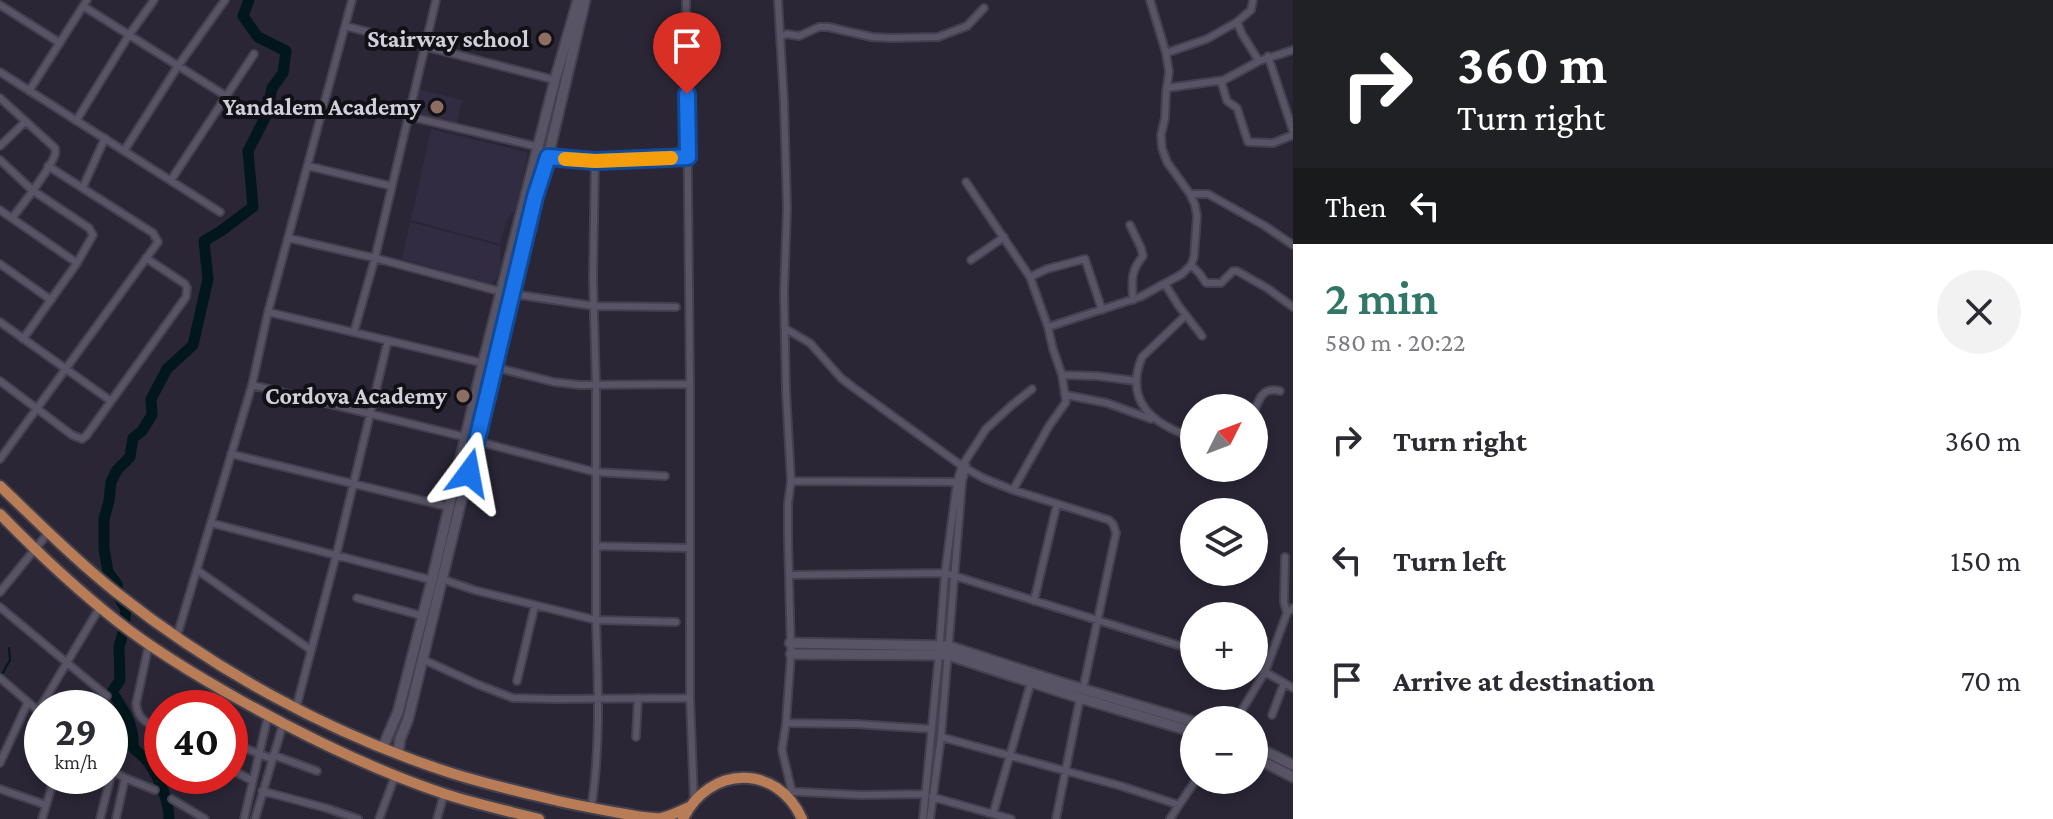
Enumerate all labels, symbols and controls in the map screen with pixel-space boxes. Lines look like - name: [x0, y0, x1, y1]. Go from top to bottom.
- pin: [653, 12, 721, 94]
- icon: arrive: [665, 24, 709, 68]
- place label: Stairway school: [367, 25, 529, 52]
- marker: Stairway school: [536, 30, 554, 48]
- icon: right: [1325, 32, 1429, 136]
- text: 360 m: [1457, 33, 1607, 95]
- place label: Yandalem Academy: [223, 93, 421, 120]
- marker: Yandalem Academy: [428, 98, 446, 116]
- text: Turn right: [1457, 98, 1605, 138]
- icon: left: [1403, 184, 1447, 228]
- text: Then: [1325, 190, 1387, 223]
- button: close: [1937, 270, 2021, 354]
- text: 2 min: [1325, 271, 1438, 324]
- text: 580 m · 20:22: [1325, 328, 1465, 357]
- place label: Cordova Academy: [265, 382, 447, 409]
- marker: Cordova Academy: [454, 387, 472, 405]
- north arrow: [1180, 394, 1268, 482]
- map controls: [1180, 394, 1268, 794]
- icon: right: [1325, 418, 1369, 462]
- text: Turn right: [1393, 424, 1527, 457]
- text: 360 m: [1945, 424, 2021, 457]
- position arrow: [427, 431, 511, 515]
- button: layers: [1180, 498, 1268, 586]
- icon: left: [1325, 538, 1369, 582]
- text: Turn left: [1393, 544, 1506, 577]
- text: 150 m: [1950, 544, 2021, 577]
- button: +: [1180, 602, 1268, 690]
- icon: arrive: [1325, 658, 1369, 702]
- text: Arrive at destination: [1393, 664, 1655, 697]
- text: 70 m: [1961, 664, 2021, 697]
- speed limit sign: 40: [144, 690, 248, 794]
- button: −: [1180, 706, 1268, 794]
- text: 29: [55, 709, 97, 754]
- text: km/h: [54, 751, 98, 773]

